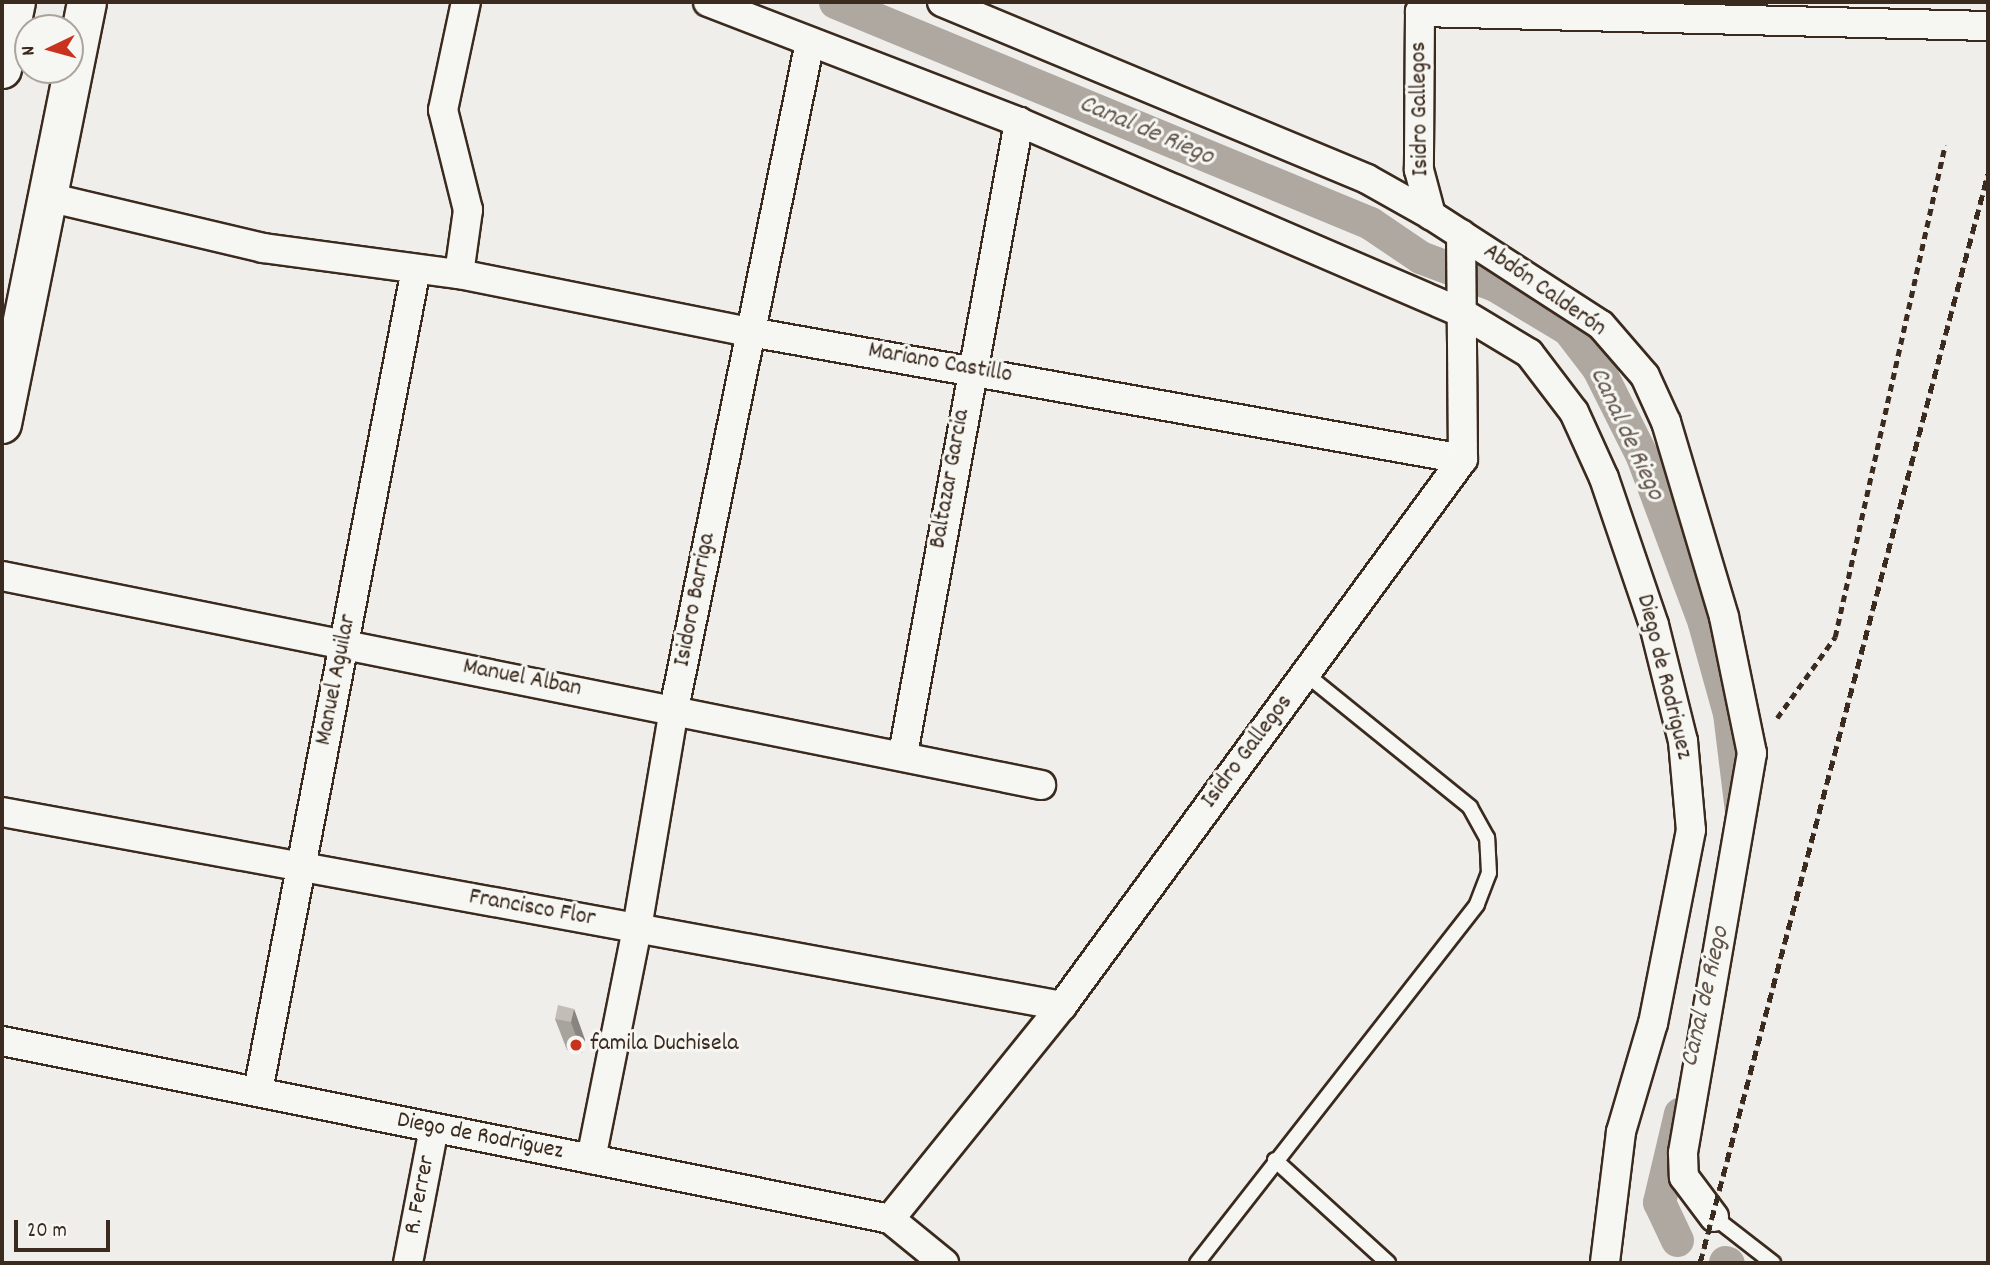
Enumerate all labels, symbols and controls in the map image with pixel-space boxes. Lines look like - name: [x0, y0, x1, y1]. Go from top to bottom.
- north arrow: [14, 14, 84, 84]
- street label: Isidro Gallegos: [1405, 41, 1437, 177]
- text: N: [16, 45, 43, 57]
- water label: Canal de Riego: [1074, 89, 1218, 173]
- street label: Abdón Calderón: [1477, 238, 1611, 344]
- street label: Mariano Castillo: [866, 337, 1014, 391]
- water label: Canal de Riego: [1582, 363, 1670, 505]
- street label: Baltazar Garcia: [925, 407, 977, 551]
- street label: Isidoro Barriga: [669, 531, 723, 669]
- street label: Diego de Rodriguez: [1629, 592, 1697, 762]
- street label: Manuel Aguilar: [310, 612, 364, 748]
- street label: Manuel Alban: [460, 653, 584, 705]
- street label: Isidro Gallegos: [1196, 689, 1300, 815]
- street label: Francisco Flor: [467, 884, 597, 934]
- water label: Canal de Riego: [1675, 924, 1737, 1070]
- place label: famila Duchisela: [590, 1031, 738, 1059]
- marker: famila Duchisela: [568, 1037, 584, 1053]
- street label: Diego de Rodriguez: [394, 1107, 566, 1167]
- street label: R. Ferrer: [399, 1153, 443, 1237]
- scale bar: [18, 1206, 114, 1250]
- text: 20 m: [27, 1217, 67, 1247]

